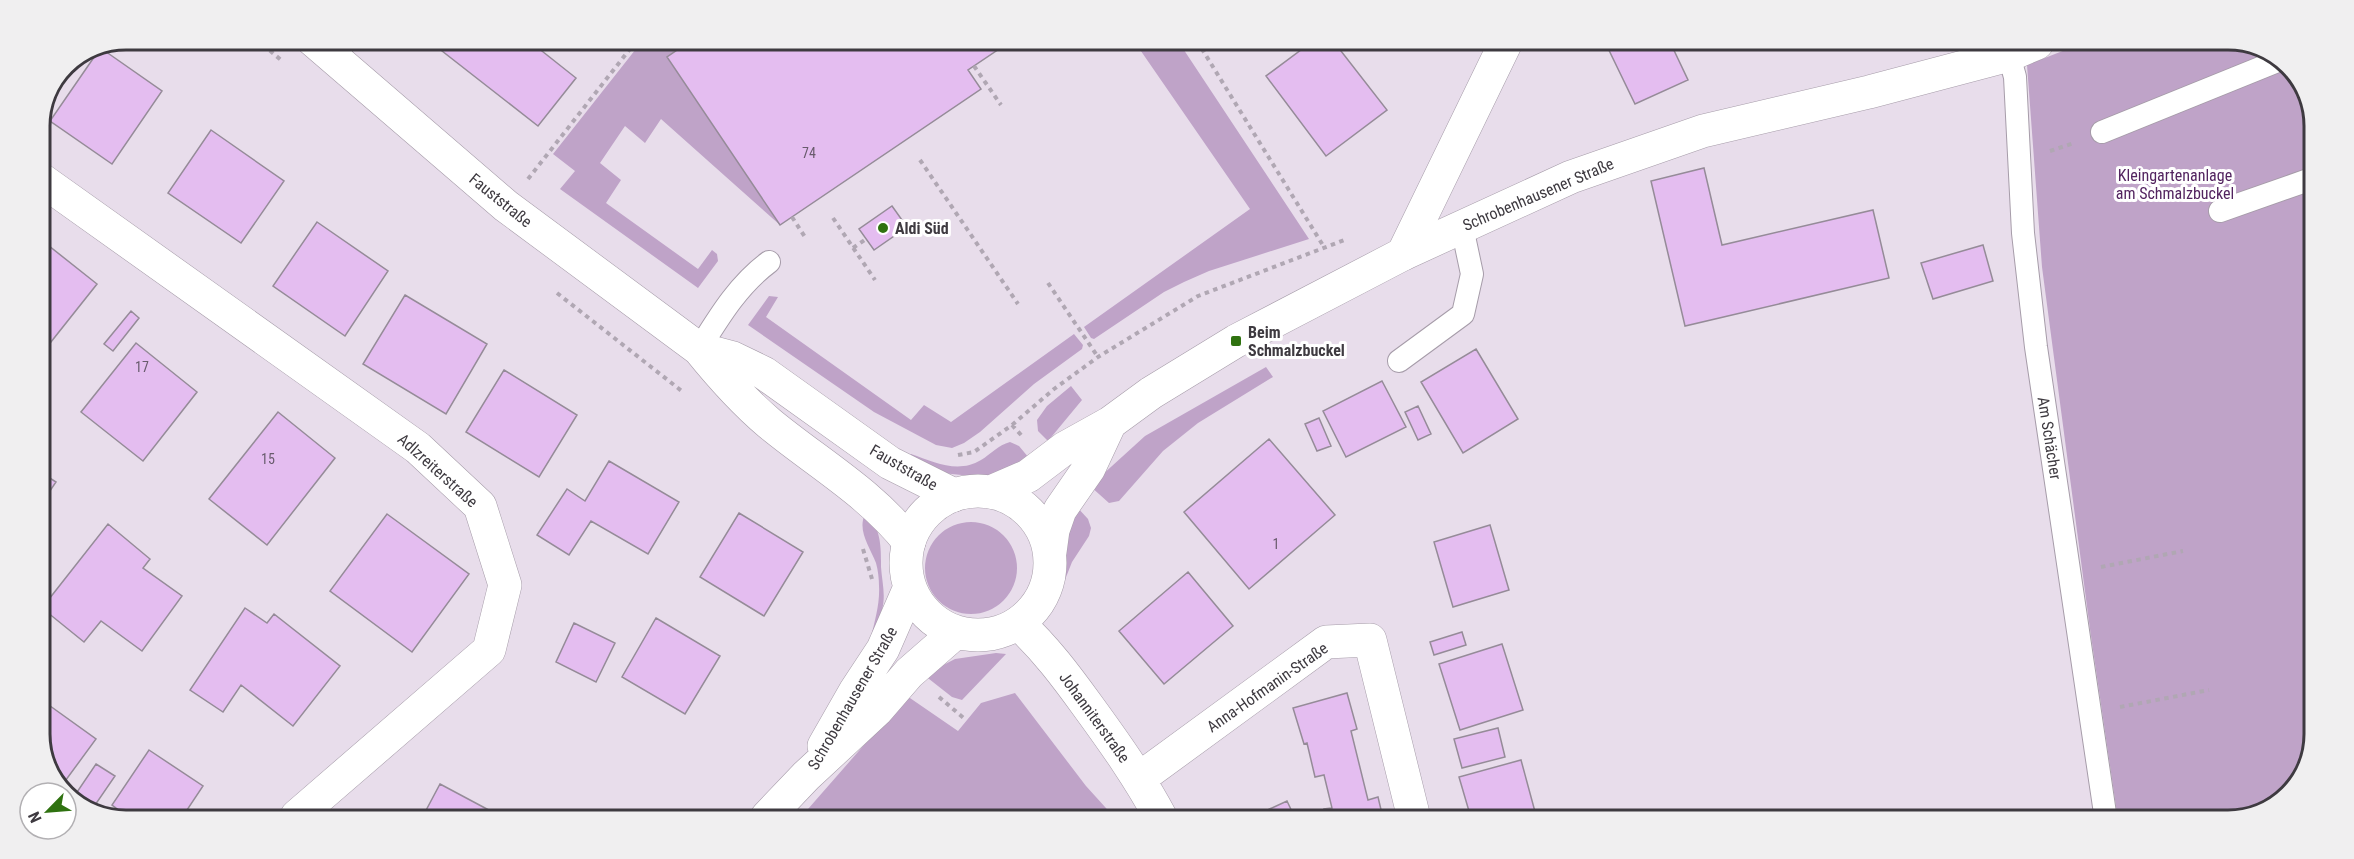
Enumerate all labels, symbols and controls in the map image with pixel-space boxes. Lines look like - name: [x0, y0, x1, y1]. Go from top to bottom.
- house number: 74: [802, 145, 816, 161]
- street label: Schrobenhausener Straße: [1460, 154, 1617, 235]
- park label: Kleingartenanlage am Schmalzbuckel: [2116, 166, 2234, 203]
- street label: Fauststraße: [466, 169, 536, 231]
- place label: Aldi Süd: [895, 219, 949, 238]
- marker: Aldi Süd: [876, 221, 890, 235]
- place label: Beim Schmalzbuckel: [1248, 323, 1345, 360]
- marker: Beim Schmalzbuckel: [1229, 334, 1243, 348]
- house number: 17: [135, 359, 149, 375]
- street label: Am Schächer: [2034, 395, 2065, 481]
- street label: Adlzreiterstraße: [394, 430, 482, 511]
- street label: Fauststraße: [867, 440, 941, 494]
- house number: 15: [261, 451, 275, 467]
- house number: 1: [1273, 536, 1279, 552]
- street label: Schrobenhausener Straße: [804, 623, 901, 773]
- street label: Anna-Hofmanin-Straße: [1203, 639, 1331, 736]
- street label: Johanniterstraße: [1055, 668, 1134, 766]
- north arrow: [18, 781, 78, 841]
- text: N: [24, 809, 46, 826]

